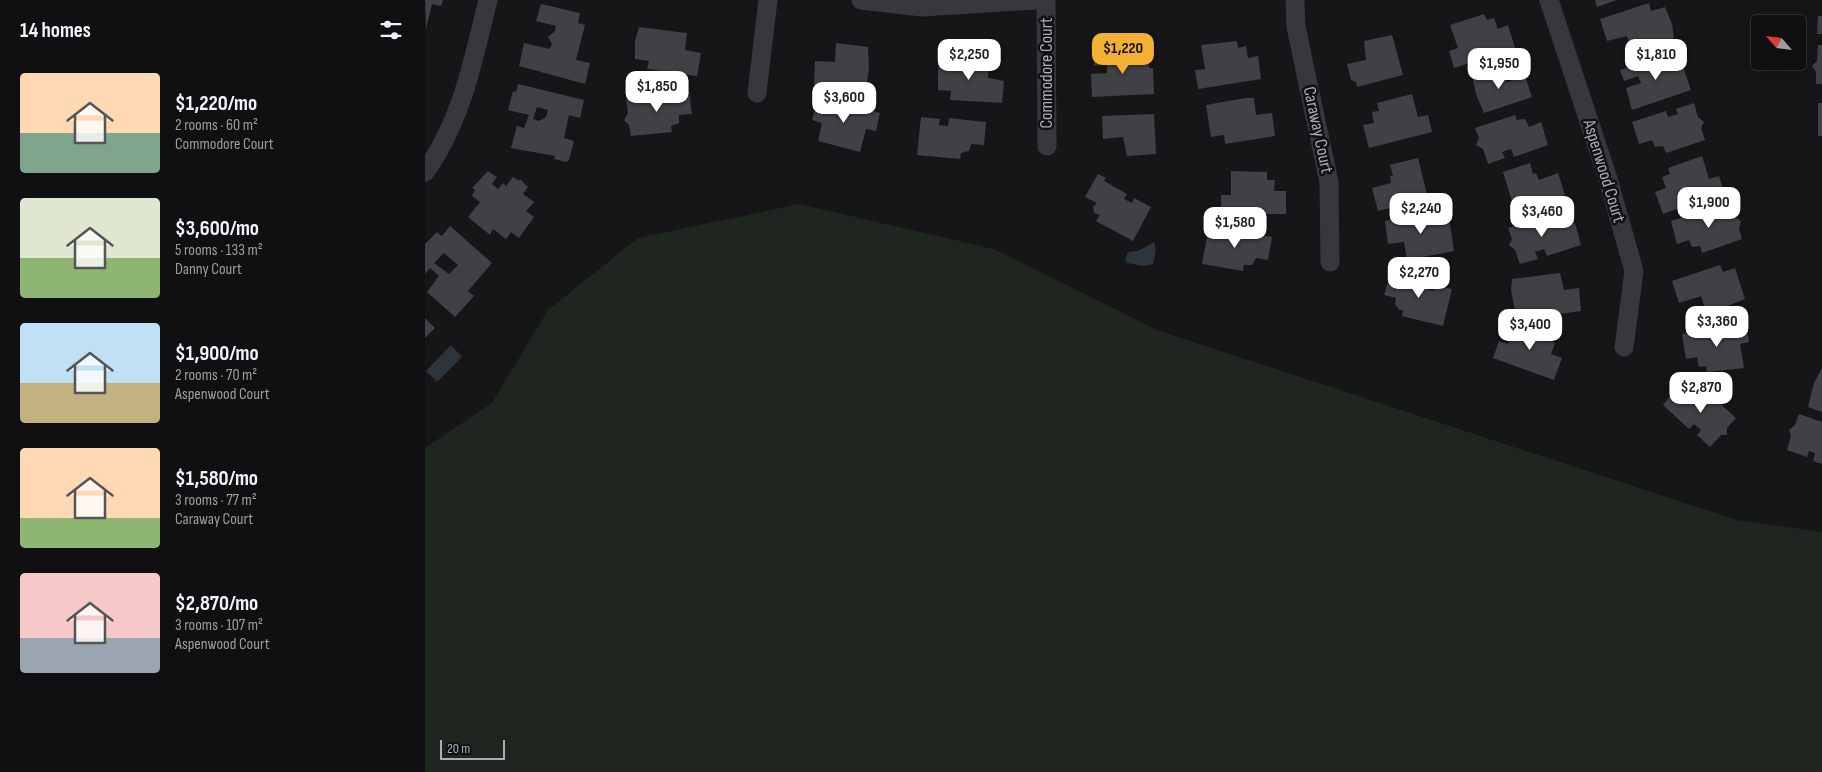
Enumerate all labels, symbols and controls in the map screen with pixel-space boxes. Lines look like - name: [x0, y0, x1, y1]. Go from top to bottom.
- north arrow: [1751, 15, 1806, 70]
- map controls: [1751, 15, 1806, 70]
- icon: filters: [377, 16, 405, 44]
- street label: Commodore Court: [1036, 17, 1057, 129]
- text: 14 homes: [20, 18, 91, 43]
- pin: $1,220: [1082, 32, 1164, 75]
- pin: $2,250: [928, 38, 1010, 81]
- pin: $1,810: [1615, 38, 1697, 81]
- text: $1,220: [1103, 39, 1143, 58]
- text: $2,250: [949, 45, 989, 64]
- text: $1,810: [1636, 45, 1676, 64]
- pin: $1,950: [1458, 48, 1540, 90]
- text: $1,950: [1479, 54, 1519, 73]
- pin: $1,850: [616, 70, 698, 113]
- text: $1,850: [637, 77, 677, 96]
- pin: $3,600: [803, 82, 885, 124]
- street label: Caraway Court: [1299, 85, 1338, 176]
- text: $3,600: [823, 88, 865, 107]
- text: $1,220/mo: [175, 91, 257, 116]
- icon: home: [60, 93, 120, 153]
- text: 2 rooms · 60 m²: [175, 116, 258, 135]
- street label: Aspenwood Court: [1578, 116, 1630, 225]
- text: Commodore Court: [175, 135, 274, 154]
- pin: $1,900: [1668, 186, 1750, 229]
- pin: $2,240: [1380, 192, 1462, 235]
- text: $1,900: [1688, 193, 1730, 212]
- pin: $3,460: [1501, 196, 1583, 238]
- text: $2,240: [1401, 199, 1441, 218]
- text: $3,460: [1521, 202, 1563, 221]
- pin: $1,580: [1194, 206, 1276, 249]
- text: $1,580: [1215, 213, 1255, 232]
- text: $3,600/mo: [175, 216, 259, 241]
- icon: home: [60, 218, 120, 278]
- text: 5 rooms · 133 m²: [175, 241, 263, 260]
- pin: $2,270: [1378, 256, 1460, 299]
- text: Danny Court: [175, 260, 242, 279]
- text: $2,270: [1399, 263, 1439, 282]
- pin: $3,360: [1676, 306, 1758, 348]
- pin: $3,400: [1489, 308, 1571, 351]
- text: $3,360: [1696, 312, 1738, 331]
- text: $3,400: [1509, 315, 1551, 334]
- text: $1,900/mo: [175, 341, 259, 366]
- icon: home: [60, 343, 120, 403]
- text: 2 rooms · 70 m²: [175, 366, 257, 385]
- pin: $2,870: [1660, 372, 1742, 414]
- text: $2,870: [1680, 378, 1722, 397]
- text: Aspenwood Court: [175, 385, 270, 404]
- text: $1,580/mo: [175, 466, 258, 491]
- icon: home: [60, 468, 120, 528]
- text: 3 rooms · 77 m²: [175, 491, 257, 510]
- text: Caraway Court: [175, 510, 253, 529]
- text: $2,870/mo: [175, 591, 258, 616]
- icon: home: [60, 593, 120, 653]
- text: 3 rooms · 107 m²: [175, 616, 263, 635]
- text: Aspenwood Court: [175, 635, 270, 654]
- scale bar: [440, 737, 505, 760]
- text: 20 m: [447, 740, 470, 757]

